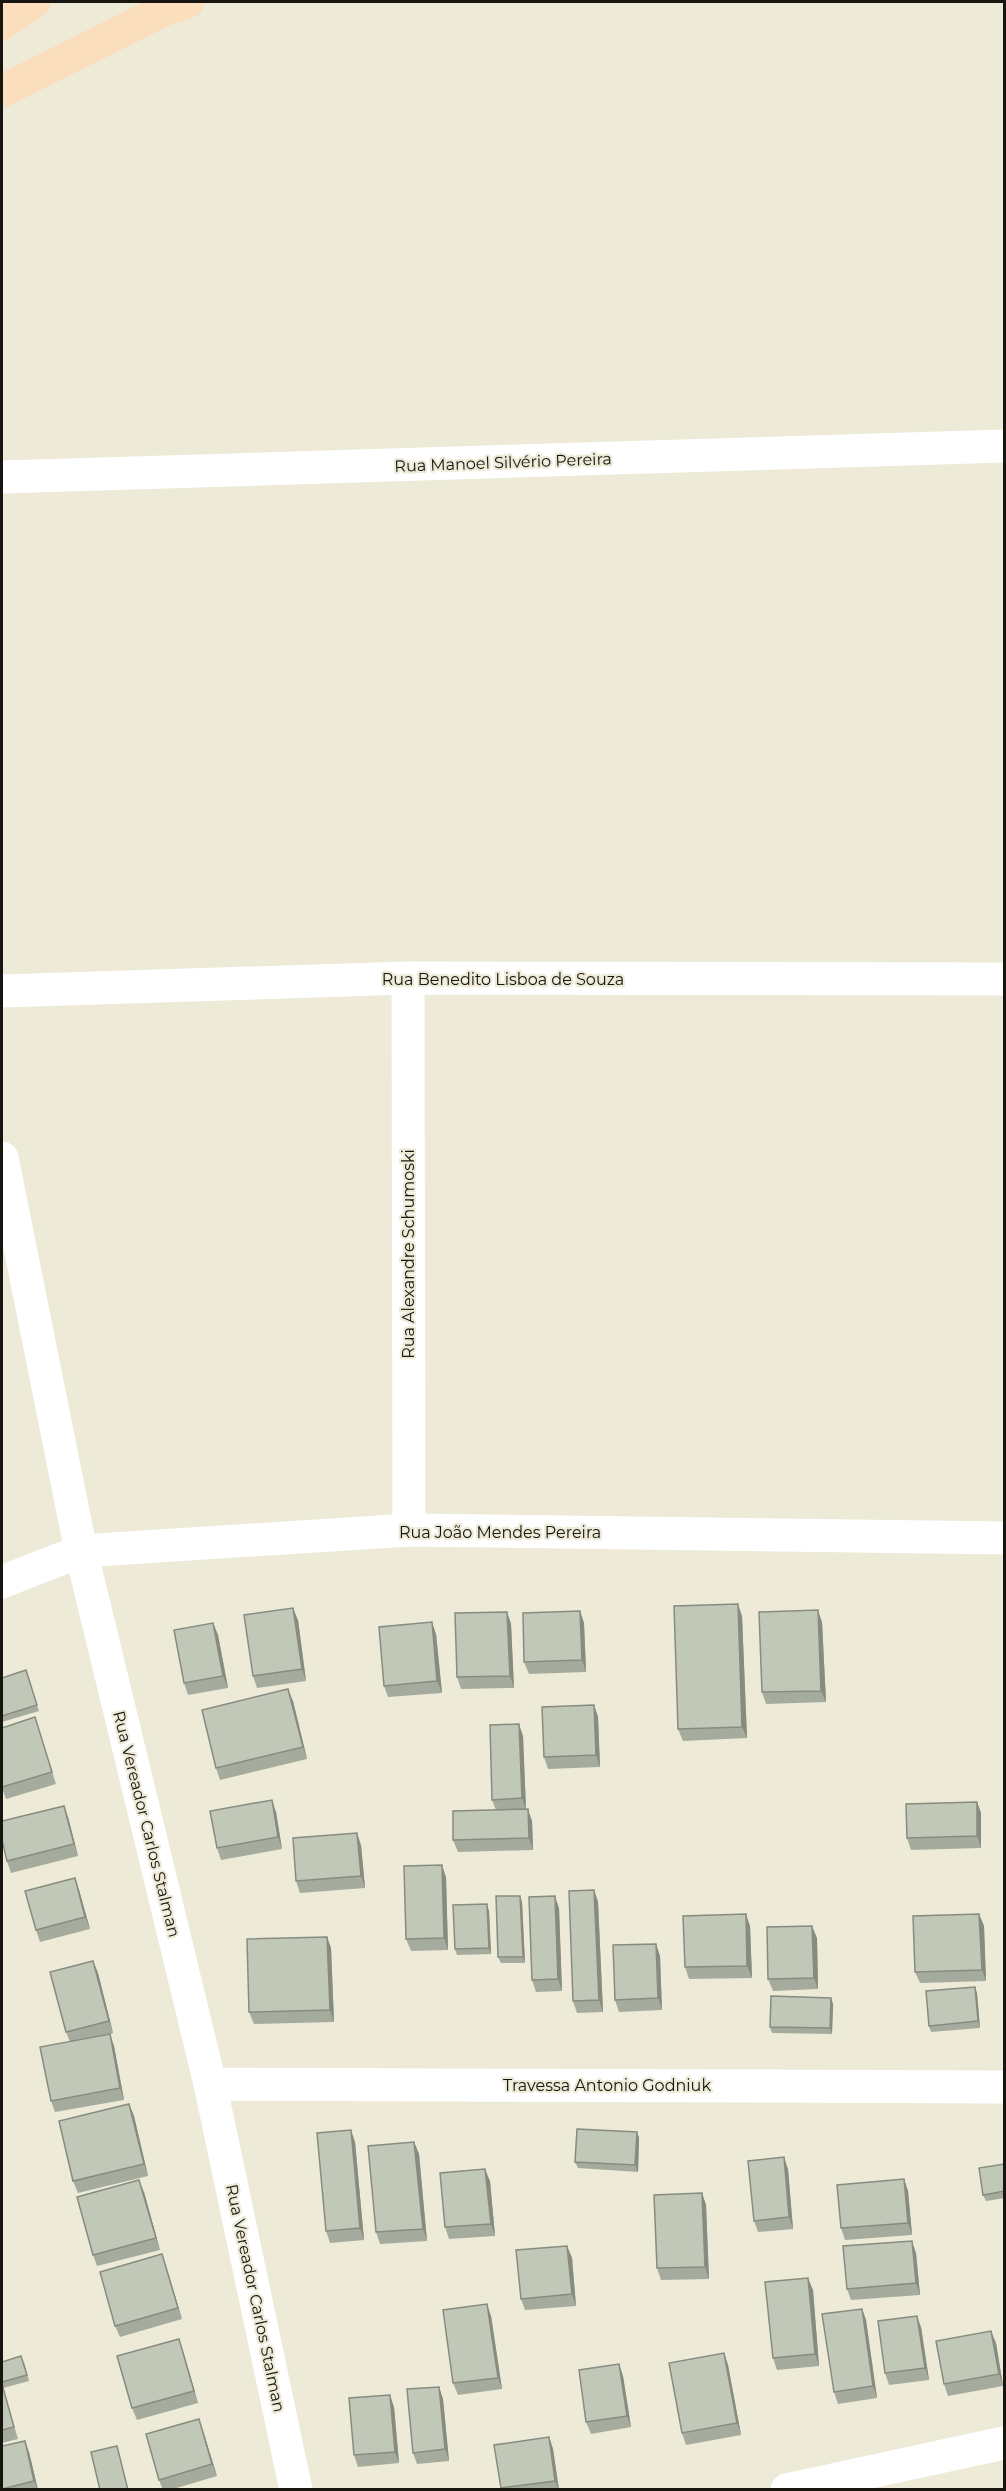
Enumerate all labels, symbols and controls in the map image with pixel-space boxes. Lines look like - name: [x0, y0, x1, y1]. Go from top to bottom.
- street label: Rua Manoel Silvério Pereira: [394, 449, 612, 476]
- street label: Rua Benedito Lisboa de Souza: [382, 970, 624, 989]
- street label: Rua Alexandre Schumoski: [399, 1149, 418, 1359]
- street label: Rua João Mendes Pereira: [399, 1523, 601, 1542]
- street label: Rua Vereador Carlos Stalman: [109, 1709, 184, 1939]
- street label: Travessa Antonio Godniuk: [503, 2076, 711, 2095]
- street label: Rua Vereador Carlos Stalman: [222, 2182, 289, 2414]

